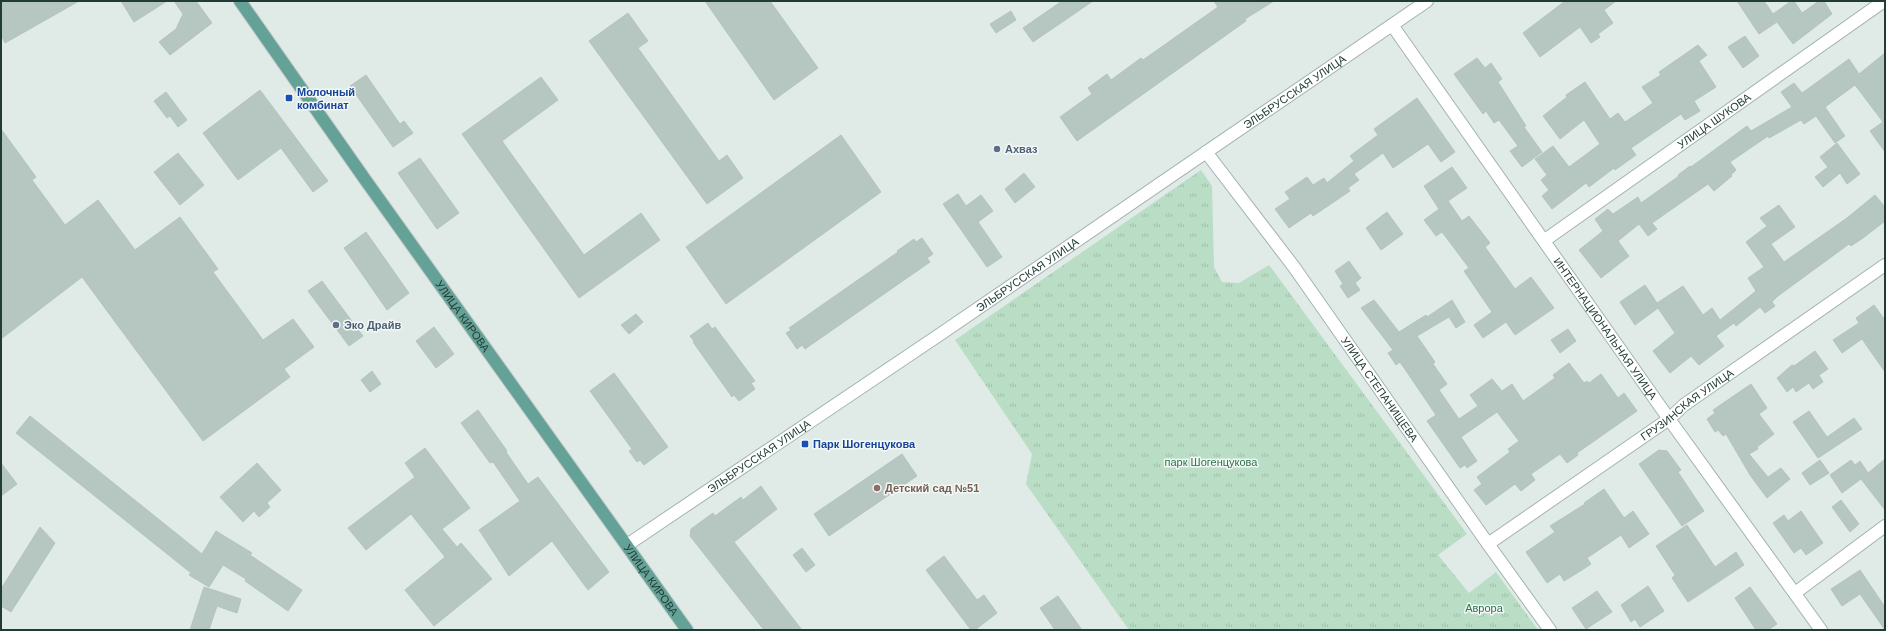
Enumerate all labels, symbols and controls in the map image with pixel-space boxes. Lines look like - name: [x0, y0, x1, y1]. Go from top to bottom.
- street label: ЭЛЬБРУССКАЯ УЛИЦА: [1241, 52, 1349, 131]
- place label: Молочный комбинат: [297, 86, 355, 111]
- street label: УЛИЦА ШУКОВА: [1675, 90, 1754, 151]
- marker: Молочный комбинат: [284, 93, 294, 103]
- place label: Ахваз: [1005, 143, 1038, 155]
- marker: Ахваз: [992, 144, 1002, 154]
- street label: ЭЛЬБРУССКАЯ УЛИЦА: [974, 235, 1081, 314]
- street label: ИНТЕРНАЦИОНАЛЬНАЯ УЛИЦА: [1551, 255, 1660, 402]
- street label: УЛИЦА КИРОВА: [433, 278, 493, 355]
- place label: Эко Драйв: [344, 319, 401, 331]
- marker: Эко Драйв: [331, 320, 341, 330]
- street label: УЛИЦА СТЕПАНИЩЕВА: [1339, 335, 1421, 444]
- street label: ГРУЗИНСКАЯ УЛИЦА: [1638, 366, 1736, 443]
- street label: ЭЛЬБРУССКАЯ УЛИЦА: [705, 417, 813, 495]
- place label: Парк Шогенцукова: [813, 438, 916, 450]
- marker: Парк Шогенцукова: [800, 439, 810, 449]
- park label: парк Шогенцукова: [1165, 456, 1258, 468]
- place label: Детский сад №51: [885, 482, 979, 494]
- marker: Детский сад №51: [872, 483, 882, 493]
- street label: УЛИЦА КИРОВА: [622, 542, 681, 618]
- park label: Аврора: [1465, 602, 1504, 614]

